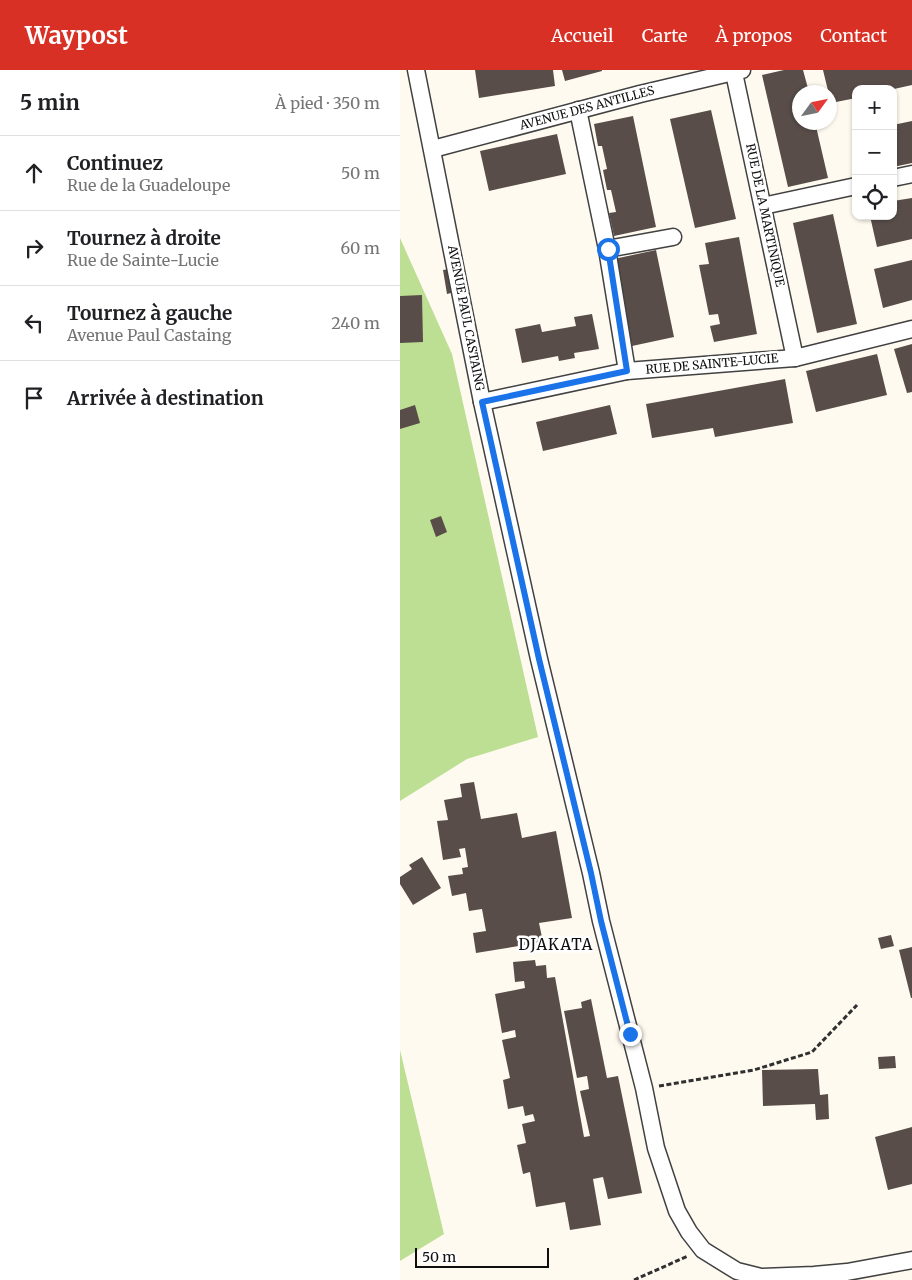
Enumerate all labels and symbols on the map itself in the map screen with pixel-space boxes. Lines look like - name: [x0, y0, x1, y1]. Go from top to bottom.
- street label: AVENUE DES ANTILLES: [517, 82, 656, 133]
- north arrow: [792, 85, 837, 130]
- street label: RUE DE LA MARTINIQUE: [743, 142, 788, 288]
- route start: [597, 238, 620, 261]
- street label: AVENUE PAUL CASTAING: [445, 243, 488, 392]
- street label: RUE DE SAINTE-LUCIE: [645, 350, 779, 377]
- district label: DJAKATA: [519, 935, 593, 954]
- route end: [619, 1023, 642, 1046]
- scale bar: [415, 1245, 549, 1268]

